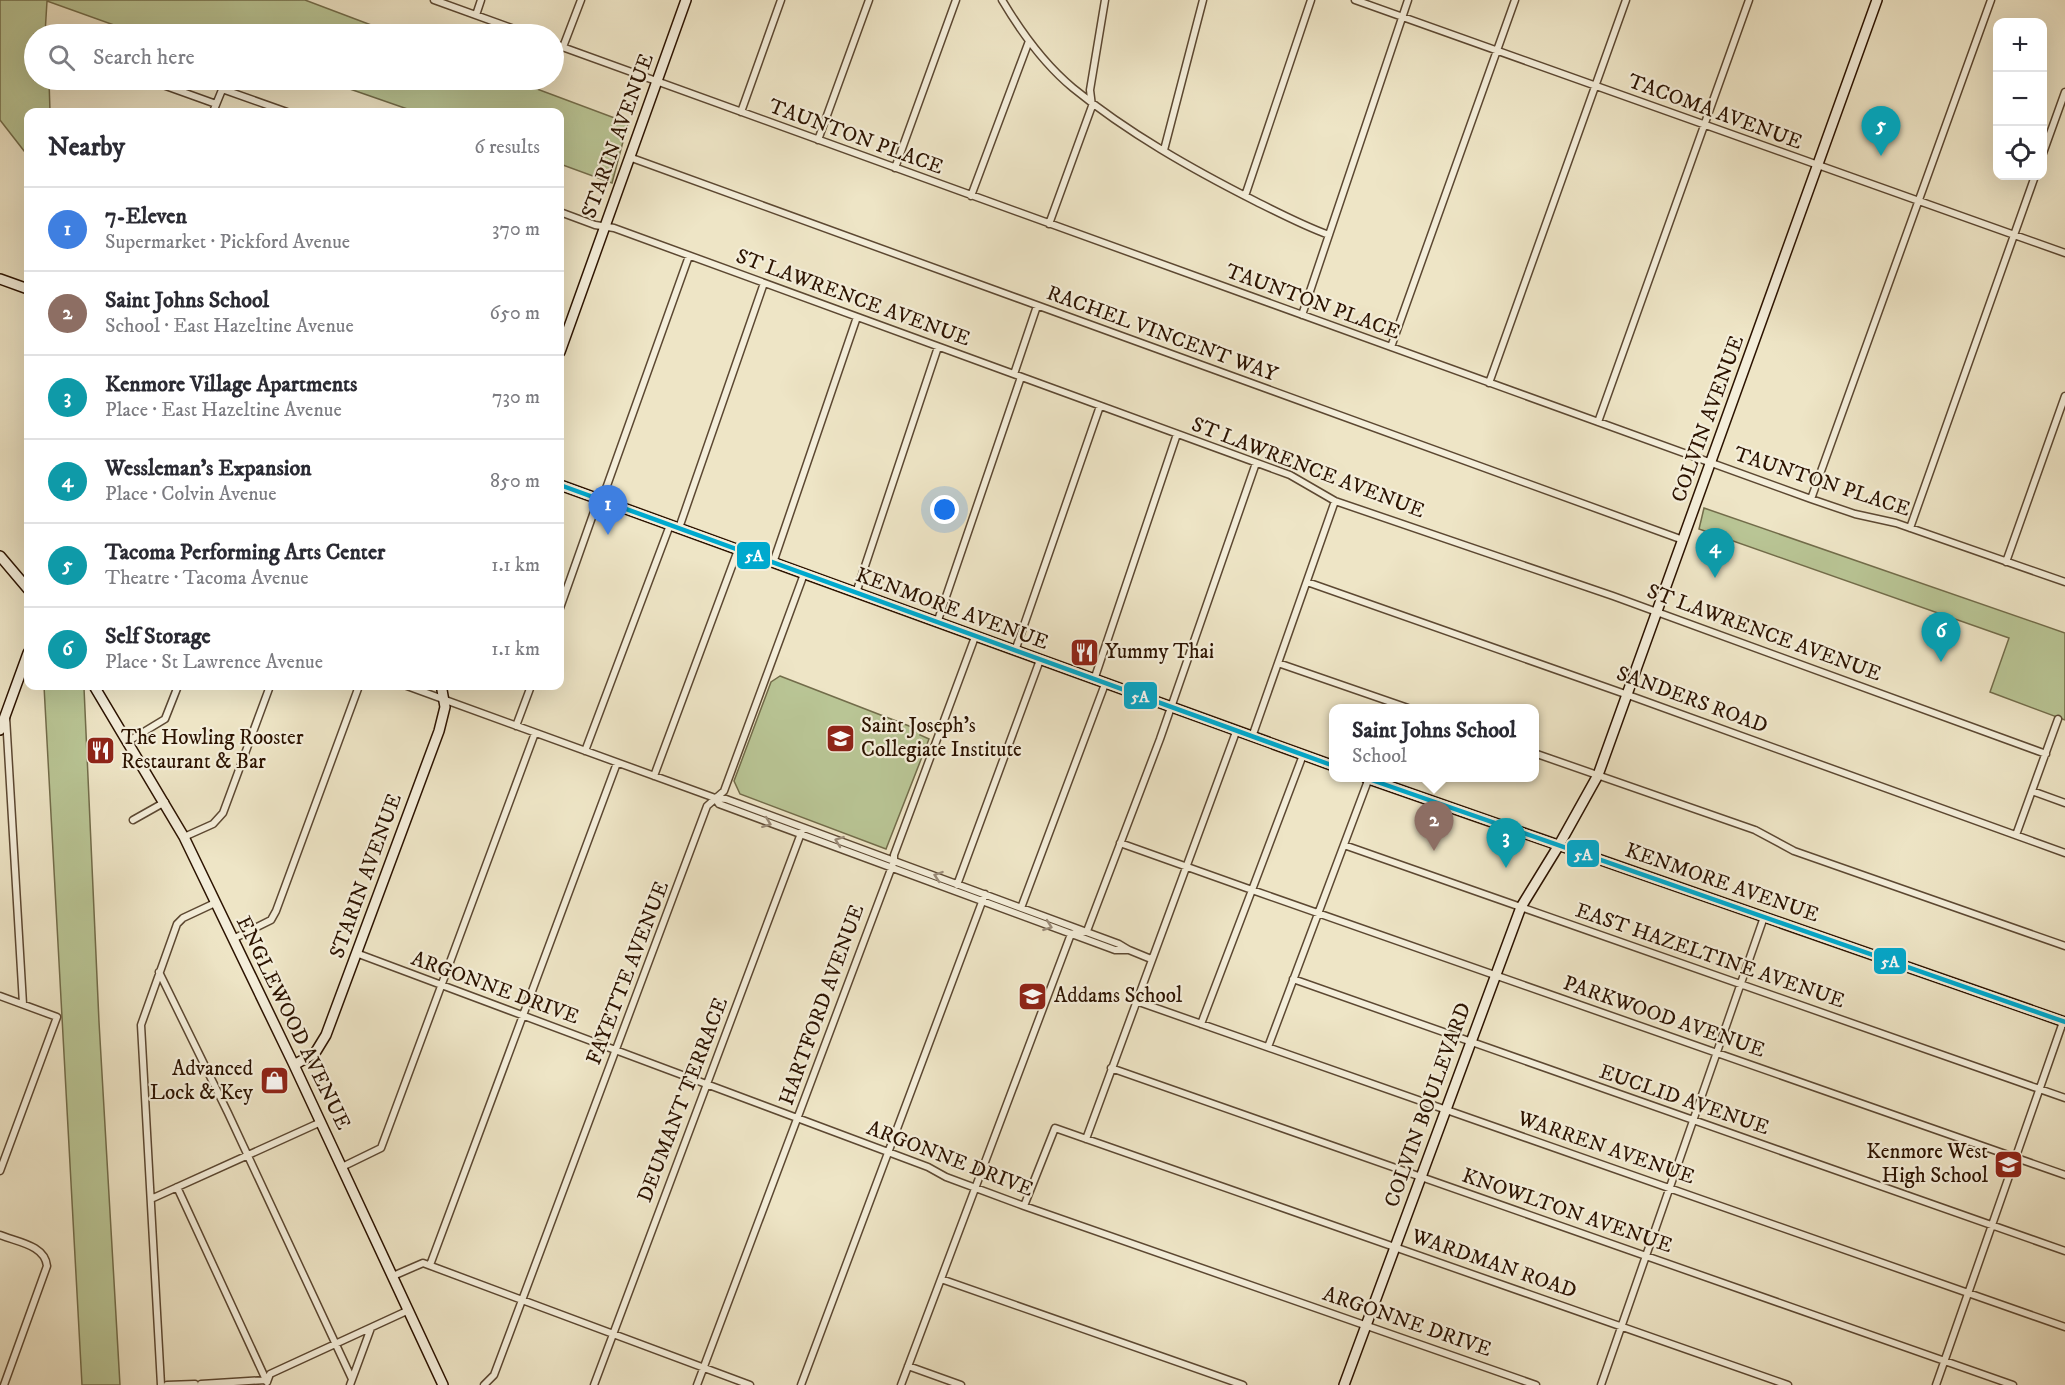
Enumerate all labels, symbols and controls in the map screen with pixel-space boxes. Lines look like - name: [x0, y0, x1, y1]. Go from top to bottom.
- map controls: [1993, 18, 2047, 180]
- button: +: [1993, 18, 2047, 72]
- search box: [24, 24, 564, 90]
- icon: search: [45, 41, 78, 74]
- text: Search here: [93, 44, 195, 71]
- street label: STARIN AVENUE: [576, 50, 660, 222]
- street label: TACOMA AVENUE: [1624, 68, 1806, 156]
- button: −: [1993, 72, 2047, 126]
- street label: TAUNTON PLACE: [765, 93, 947, 181]
- pin: 5: [1862, 106, 1900, 156]
- button: locate: [1993, 126, 2047, 180]
- text: Nearby: [48, 131, 125, 164]
- text: 6 results: [474, 135, 540, 160]
- text: 7-Eleven: [105, 203, 187, 230]
- text: 1: [64, 217, 71, 242]
- text: 370 m: [492, 217, 540, 242]
- text: Supermarket · Pickford Avenue: [105, 230, 350, 255]
- street label: ST LAWRENCE AVENUE: [732, 243, 974, 353]
- street label: TAUNTON PLACE: [1222, 258, 1404, 346]
- street label: RACHEL VINCENT WAY: [1043, 280, 1282, 388]
- text: Saint Johns School: [105, 287, 269, 314]
- text: 2: [63, 301, 72, 326]
- text: 650 m: [490, 301, 540, 326]
- text: School · East Hazeltine Avenue: [105, 314, 354, 339]
- street label: COLVIN AVENUE: [1666, 332, 1750, 506]
- text: Kenmore Village Apartments: [105, 371, 357, 398]
- text: 3: [64, 385, 71, 410]
- text: 730 m: [492, 385, 540, 410]
- text: Place · East Hazeltine Avenue: [105, 398, 342, 423]
- street label: ST LAWRENCE AVENUE: [1188, 412, 1428, 525]
- street label: TAUNTON PLACE: [1731, 441, 1914, 523]
- text: Wessleman's Expansion: [105, 455, 312, 482]
- text: 4: [62, 469, 73, 494]
- text: 850 m: [490, 469, 540, 494]
- text: Place · Colvin Avenue: [105, 482, 276, 507]
- pin: 1: [588, 486, 628, 535]
- your location: [930, 495, 959, 524]
- pin: 4: [1696, 528, 1734, 578]
- text: Tacoma Performing Arts Center: [105, 539, 385, 566]
- line badge: 5A: [736, 541, 771, 570]
- text: 5A: [744, 546, 764, 566]
- text: 5: [63, 553, 72, 578]
- text: 1.1 km: [491, 553, 540, 578]
- street label: KENMORE AVENUE: [852, 562, 1052, 656]
- text: Theatre · Tacoma Avenue: [105, 566, 309, 591]
- street label: ST LAWRENCE AVENUE: [1643, 578, 1885, 688]
- pin: 6: [1922, 612, 1960, 662]
- text: Self Storage: [105, 623, 211, 650]
- restaurant icon: Yummy Thai: [1068, 636, 1100, 668]
- text: 6: [62, 637, 73, 662]
- text: 1.1 km: [491, 637, 540, 662]
- place label: Yummy Thai: [1105, 639, 1214, 665]
- text: Place · St Lawrence Avenue: [105, 650, 323, 675]
- street label: SANDERS ROAD: [1613, 661, 1771, 739]
- line badge: 5A: [1123, 681, 1158, 710]
- text: 5A: [1130, 687, 1150, 707]
- popup: [1329, 704, 1539, 782]
- place label: Saint Joseph's Collegiate Institute: [861, 713, 1022, 763]
- text: Saint Johns School: [1352, 717, 1516, 744]
- school or university icon: Saint Joseph's Collegiate Institute: [824, 722, 856, 754]
- place label: The Howling Rooster Restaurant & Bar: [121, 725, 304, 775]
- restaurant icon: The Howling Rooster Restaurant & Bar: [84, 734, 116, 766]
- text: School: [1352, 744, 1407, 769]
- street label: STARIN AVENUE: [324, 790, 408, 962]
- pin: 2: [1414, 802, 1454, 851]
- one-way arrow: [761, 815, 772, 828]
- pin: 3: [1486, 818, 1526, 868]
- one-way arrow: [834, 835, 845, 848]
- street label: KENMORE AVENUE: [1622, 838, 1822, 928]
- line badge: 5A: [1566, 839, 1600, 868]
- text: 5A: [1573, 845, 1593, 865]
- one-way arrow: [933, 871, 944, 884]
- street label: FAYETTE AVENUE: [581, 877, 675, 1068]
- street label: EAST HAZELTINE AVENUE: [1572, 898, 1848, 1014]
- street label: HARTFORD AVENUE: [774, 901, 870, 1109]
- street label: ENGLEWOOD AVENUE: [230, 912, 356, 1134]
- one-way arrow: [1043, 919, 1053, 932]
- street label: ARGONNE DRIVE: [408, 946, 583, 1030]
- line badge: 5A: [1873, 947, 1907, 975]
- text: 5A: [1880, 952, 1900, 972]
- street label: PARKWOOD AVENUE: [1560, 970, 1768, 1064]
- school or university icon: Addams School: [1017, 980, 1049, 1012]
- place label: Addams School: [1054, 983, 1183, 1009]
- street label: DEUMANT TERRACE: [632, 994, 734, 1206]
- street label: COLVIN BOULEVARD: [1379, 999, 1477, 1211]
- place label: Advanced Lock & Key: [150, 1056, 254, 1106]
- street label: EUCLID AVENUE: [1596, 1059, 1773, 1141]
- shop icon: Advanced Lock & Key: [258, 1065, 290, 1097]
- street label: WARREN AVENUE: [1513, 1105, 1698, 1191]
- street label: ARGONNE DRIVE: [863, 1115, 1037, 1203]
- place label: Kenmore West High School: [1866, 1139, 1989, 1189]
- school or university icon: Kenmore West High School: [1993, 1148, 2025, 1180]
- street label: KNOWLTON AVENUE: [1458, 1163, 1676, 1259]
- street label: WARDMAN ROAD: [1407, 1223, 1580, 1304]
- street label: ARGONNE DRIVE: [1319, 1281, 1495, 1363]

